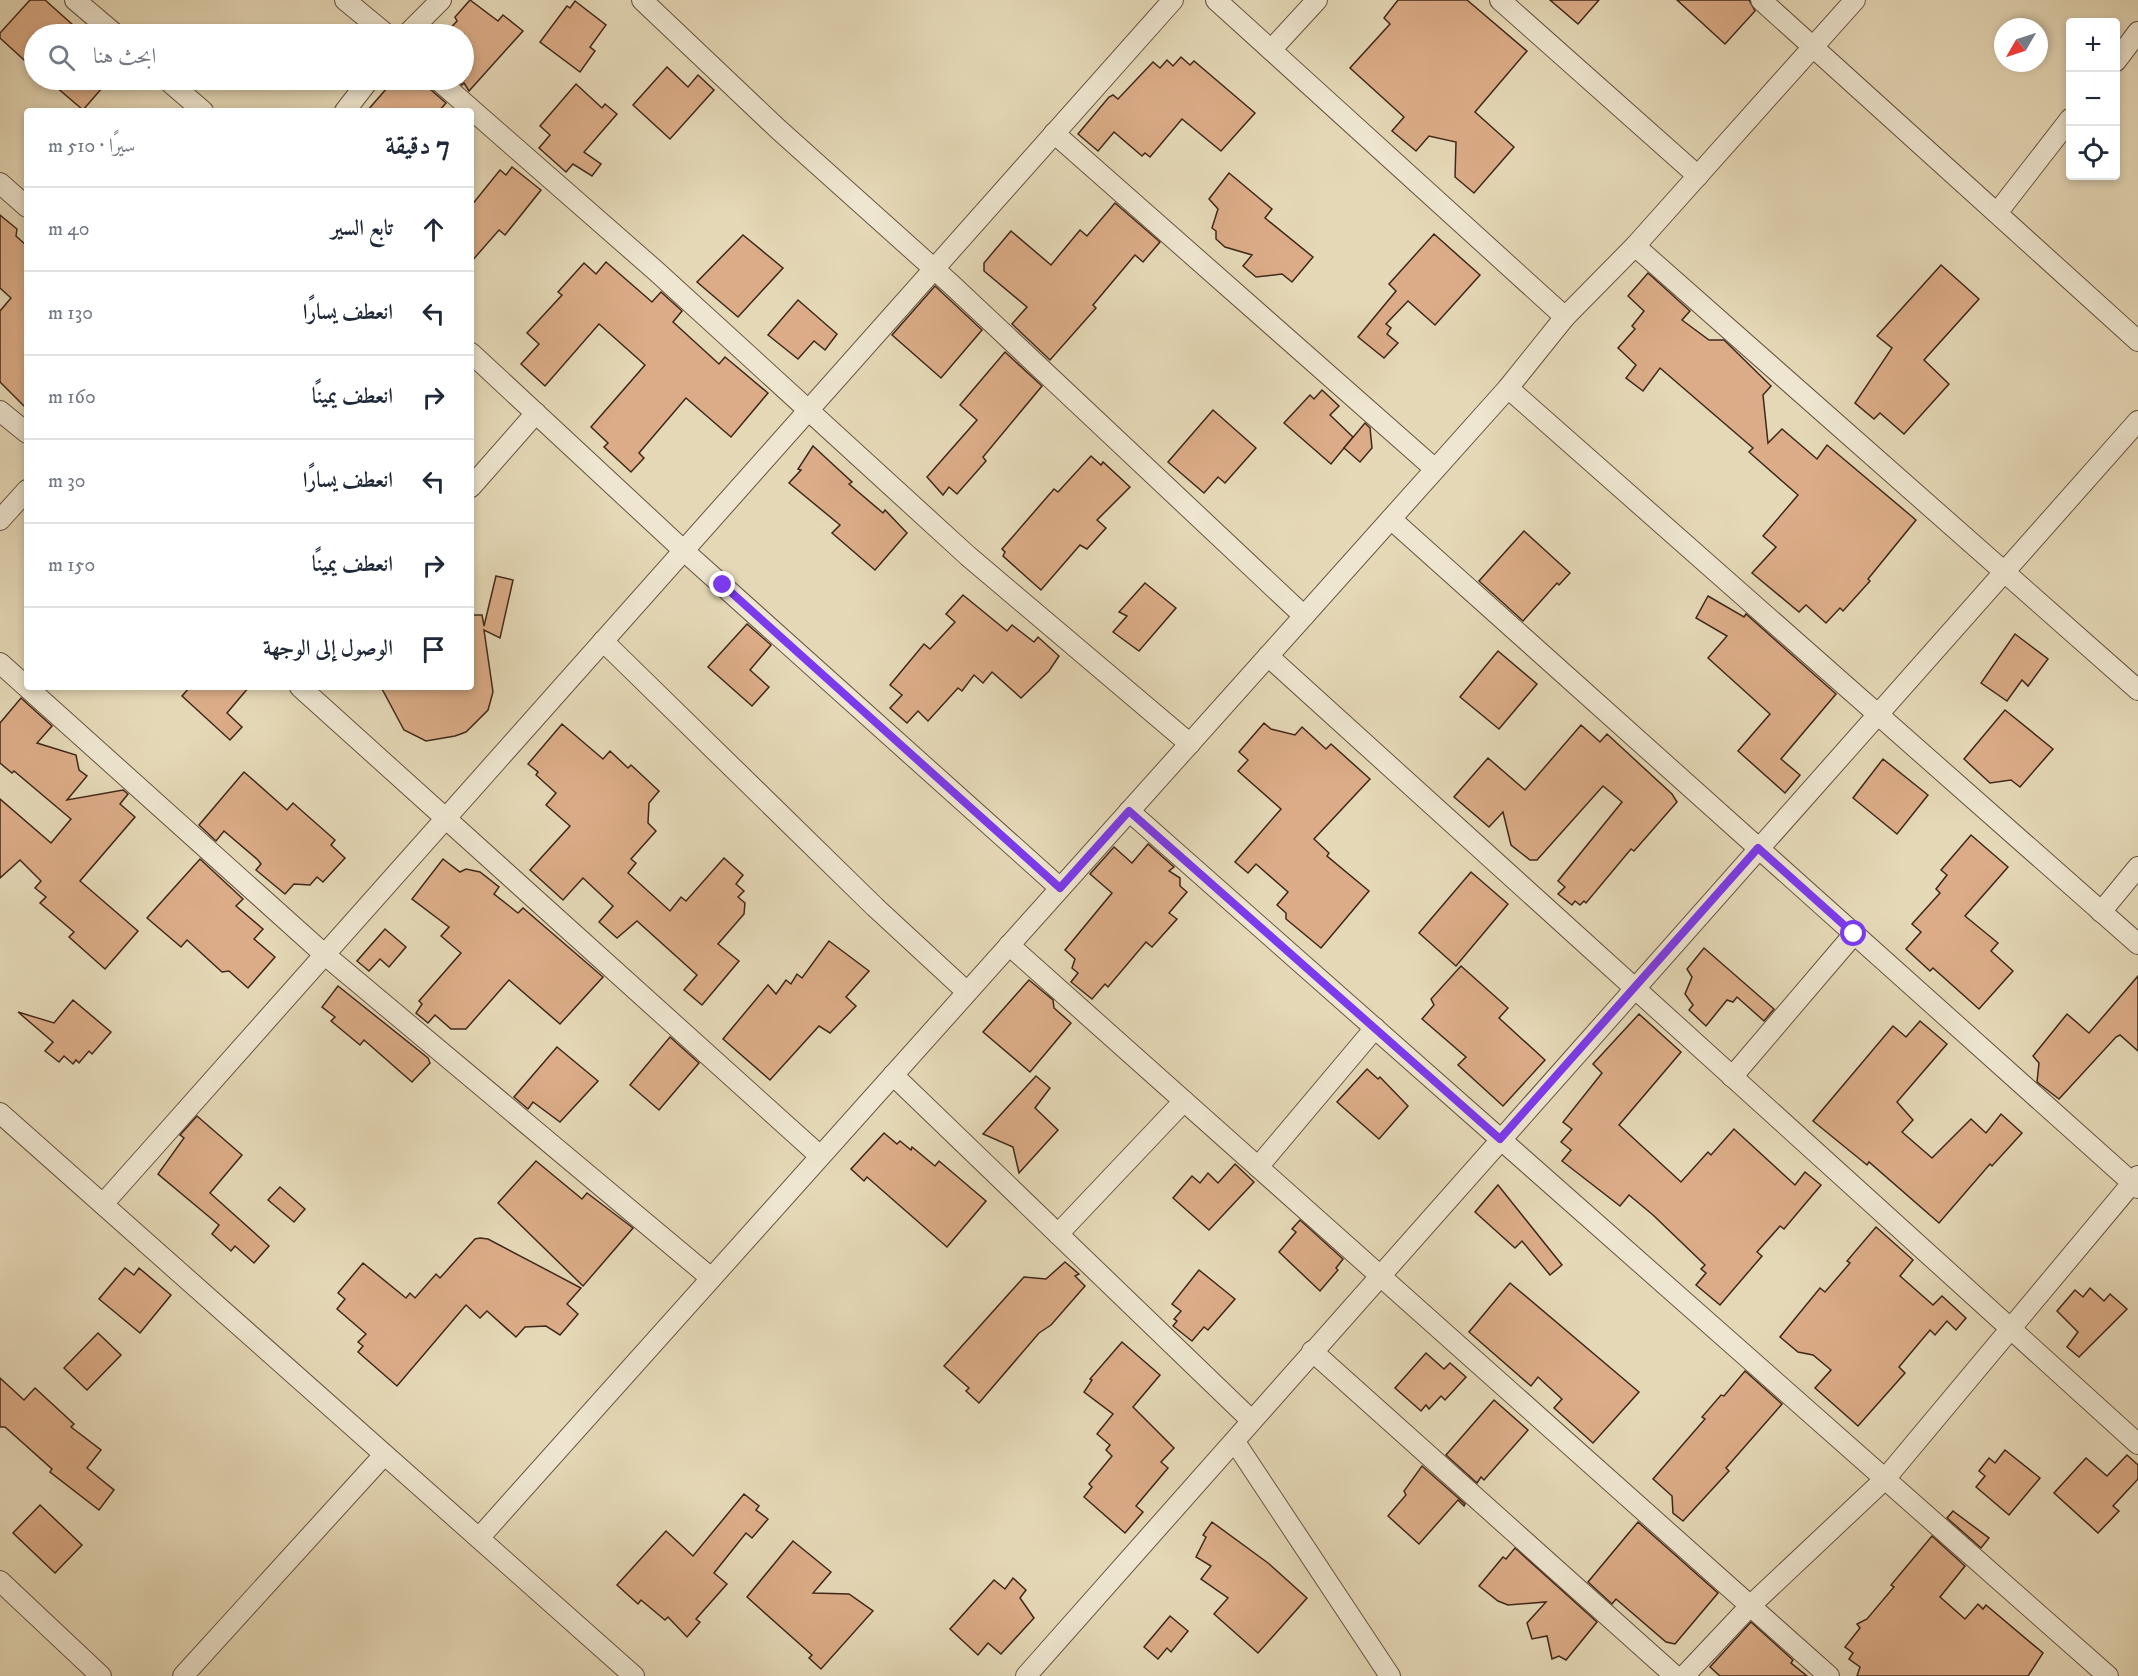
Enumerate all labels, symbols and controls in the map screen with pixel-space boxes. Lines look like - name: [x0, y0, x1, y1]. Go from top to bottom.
- north arrow: [1994, 18, 2048, 72]
- map controls: [2066, 18, 2120, 180]
- button: +: [2066, 18, 2120, 72]
- search box: [24, 24, 474, 90]
- icon: search: [45, 41, 78, 74]
- text: ابحث هنا: [93, 43, 156, 70]
- button: −: [2066, 72, 2120, 126]
- button: locate: [2066, 126, 2120, 180]
- text: 7 دقيقة: [385, 130, 450, 163]
- text: سيرًا · 510 m: [48, 134, 135, 159]
- icon: ahead: [417, 213, 450, 246]
- text: تابع السير: [331, 215, 393, 242]
- text: 40 m: [48, 217, 90, 242]
- icon: left: [417, 297, 450, 330]
- text: انعطف يسارًا: [303, 299, 393, 326]
- text: 130 m: [48, 301, 93, 326]
- icon: right: [417, 381, 450, 414]
- text: انعطف يمينًا: [312, 383, 393, 410]
- text: 160 m: [48, 385, 96, 410]
- icon: left: [417, 465, 450, 498]
- text: انعطف يسارًا: [303, 467, 393, 494]
- text: 30 m: [48, 469, 86, 494]
- icon: right: [417, 549, 450, 582]
- text: انعطف يمينًا: [312, 551, 393, 578]
- text: 150 m: [48, 553, 95, 578]
- route end: [709, 571, 735, 597]
- icon: arrive: [417, 633, 450, 666]
- text: الوصول إلى الوجهة: [263, 635, 393, 662]
- route start: [1840, 920, 1866, 946]

